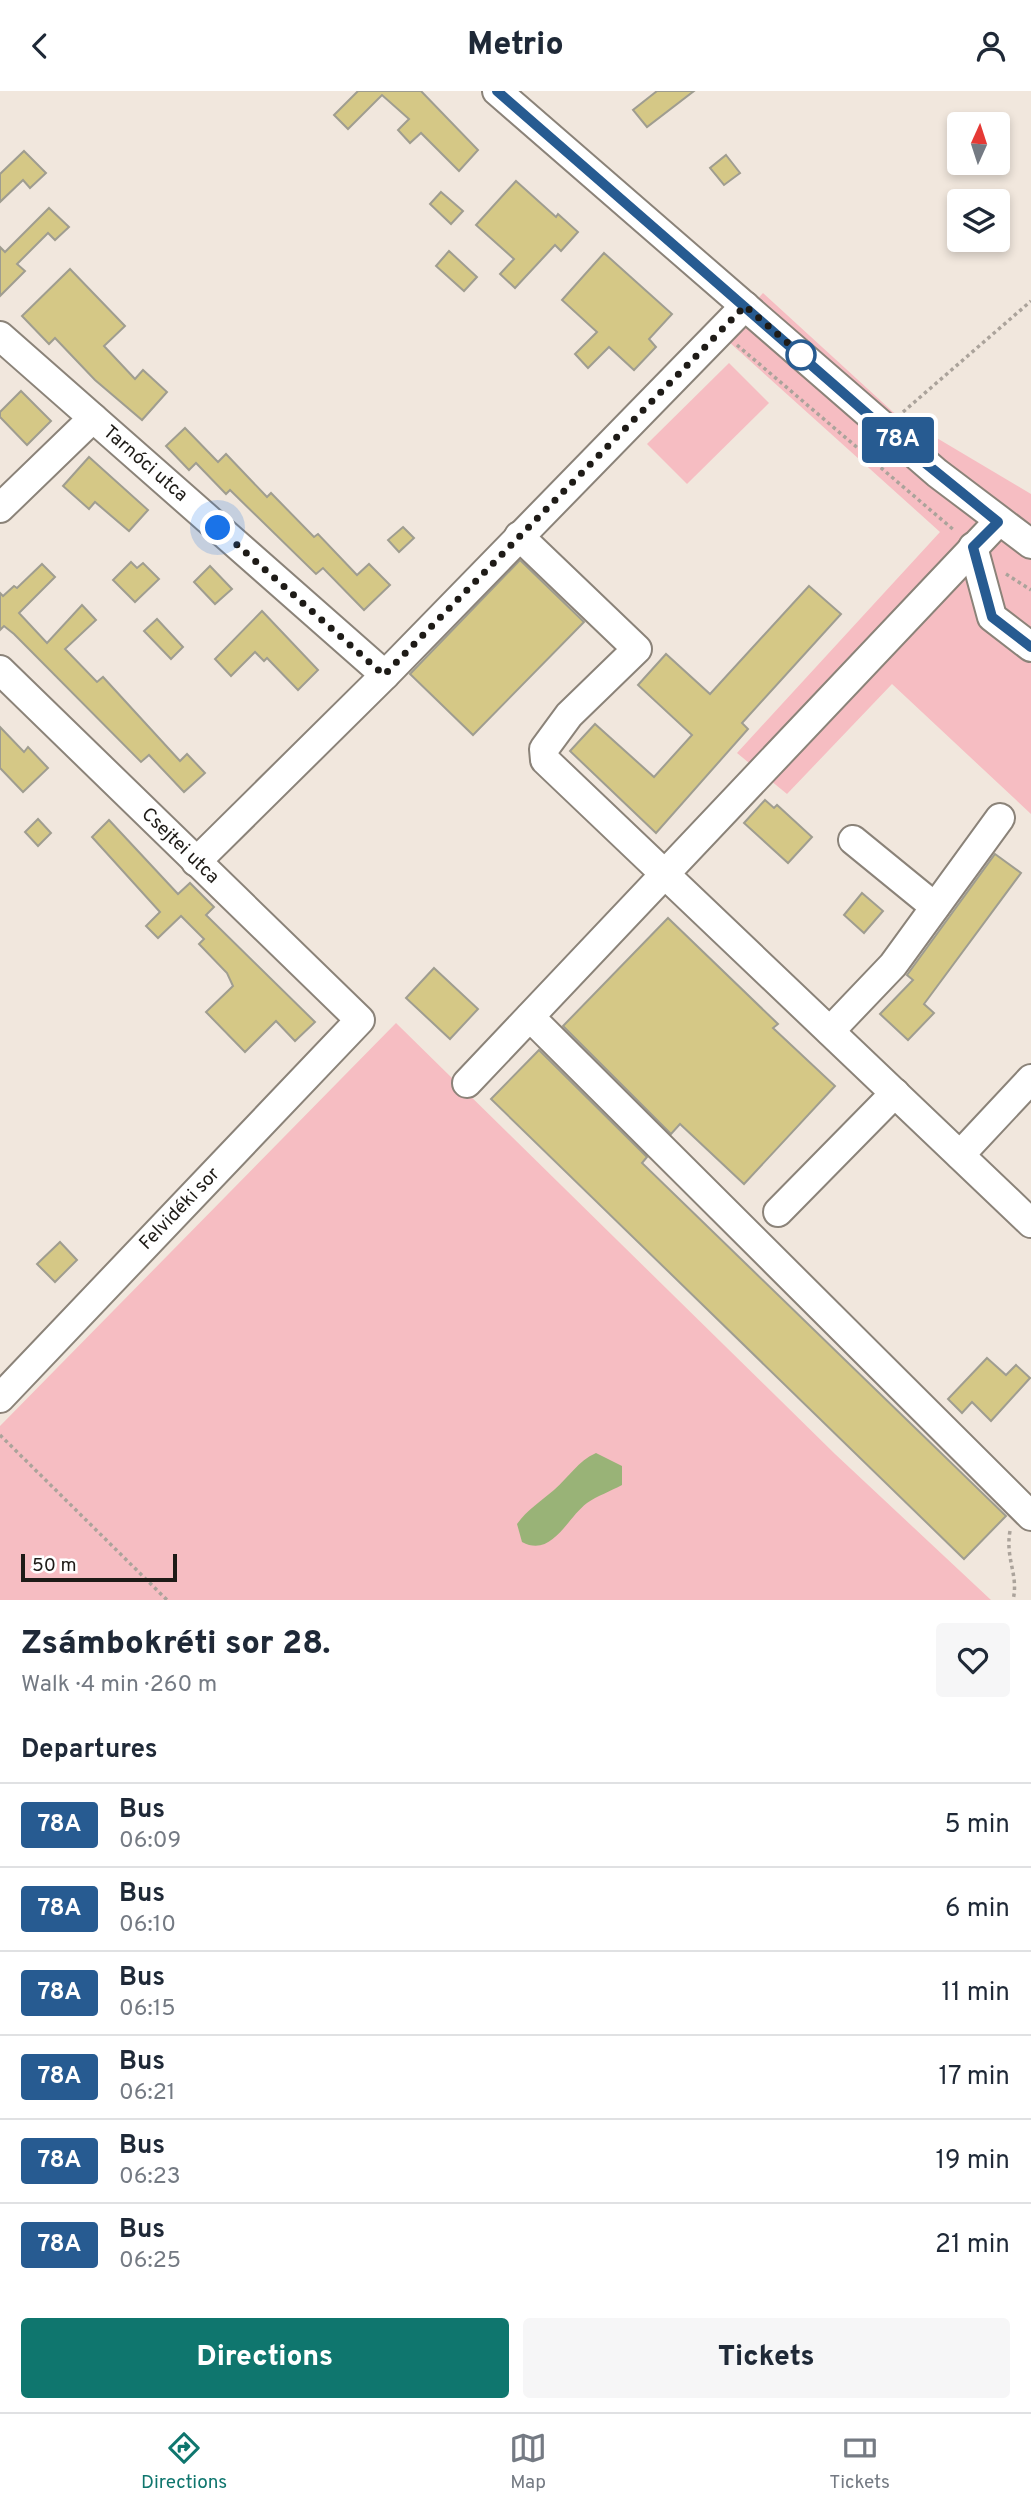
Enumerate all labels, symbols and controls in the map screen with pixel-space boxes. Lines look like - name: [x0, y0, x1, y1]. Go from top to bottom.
- text: Metrio: [467, 26, 564, 66]
- icon: back: [21, 27, 59, 65]
- icon: person: [972, 27, 1010, 65]
- north arrow: [947, 112, 1010, 175]
- map controls: [947, 112, 1010, 252]
- button: layers: [947, 189, 1010, 252]
- unlabelled marker: [786, 340, 816, 370]
- line badge: 78A: [858, 417, 938, 463]
- street label: Tarnóci utca: [98, 421, 192, 507]
- text: 78A: [876, 425, 920, 455]
- your location: [200, 510, 235, 545]
- street label: Csejtei utca: [136, 803, 224, 889]
- street label: Felvidéki sor: [135, 1162, 226, 1255]
- scale bar: [21, 1551, 177, 1583]
- text: 50 m: [32, 1554, 77, 1578]
- button: heart: [936, 1623, 1010, 1697]
- text: Zsámbokréti sor 28.: [21, 1624, 330, 1666]
- text: Walk · 4 min · 260 m: [21, 1671, 217, 1700]
- text: Departures: [21, 1734, 158, 1767]
- text: Bus: [119, 1794, 165, 1827]
- text: 5 min: [944, 1809, 1010, 1842]
- text: 78A: [37, 1810, 82, 1840]
- text: 06:09: [119, 1827, 181, 1856]
- text: Bus: [119, 1878, 165, 1911]
- text: 6 min: [945, 1893, 1010, 1926]
- text: 78A: [37, 1894, 82, 1924]
- text: 06:10: [119, 1911, 176, 1940]
- text: Bus: [119, 1962, 165, 1995]
- text: 11 min: [941, 1977, 1010, 2010]
- text: 78A: [37, 1978, 82, 2008]
- text: 06:15: [119, 1995, 176, 2024]
- text: Bus: [119, 2046, 165, 2079]
- text: 17 min: [938, 2061, 1010, 2094]
- text: 78A: [37, 2062, 82, 2092]
- text: 06:21: [119, 2079, 175, 2108]
- text: Bus: [119, 2130, 165, 2163]
- text: 19 min: [935, 2145, 1010, 2178]
- text: 78A: [37, 2146, 82, 2176]
- text: 06:23: [119, 2163, 181, 2192]
- text: Bus: [119, 2214, 165, 2247]
- text: 21 min: [935, 2229, 1010, 2262]
- text: 78A: [37, 2230, 82, 2260]
- text: 06:25: [119, 2247, 181, 2276]
- button: Directions: [21, 2318, 509, 2398]
- button: Tickets: [523, 2318, 1010, 2398]
- tab: Directions: [141, 2429, 227, 2495]
- tab: Map: [509, 2429, 547, 2495]
- tab: Tickets: [829, 2429, 890, 2495]

